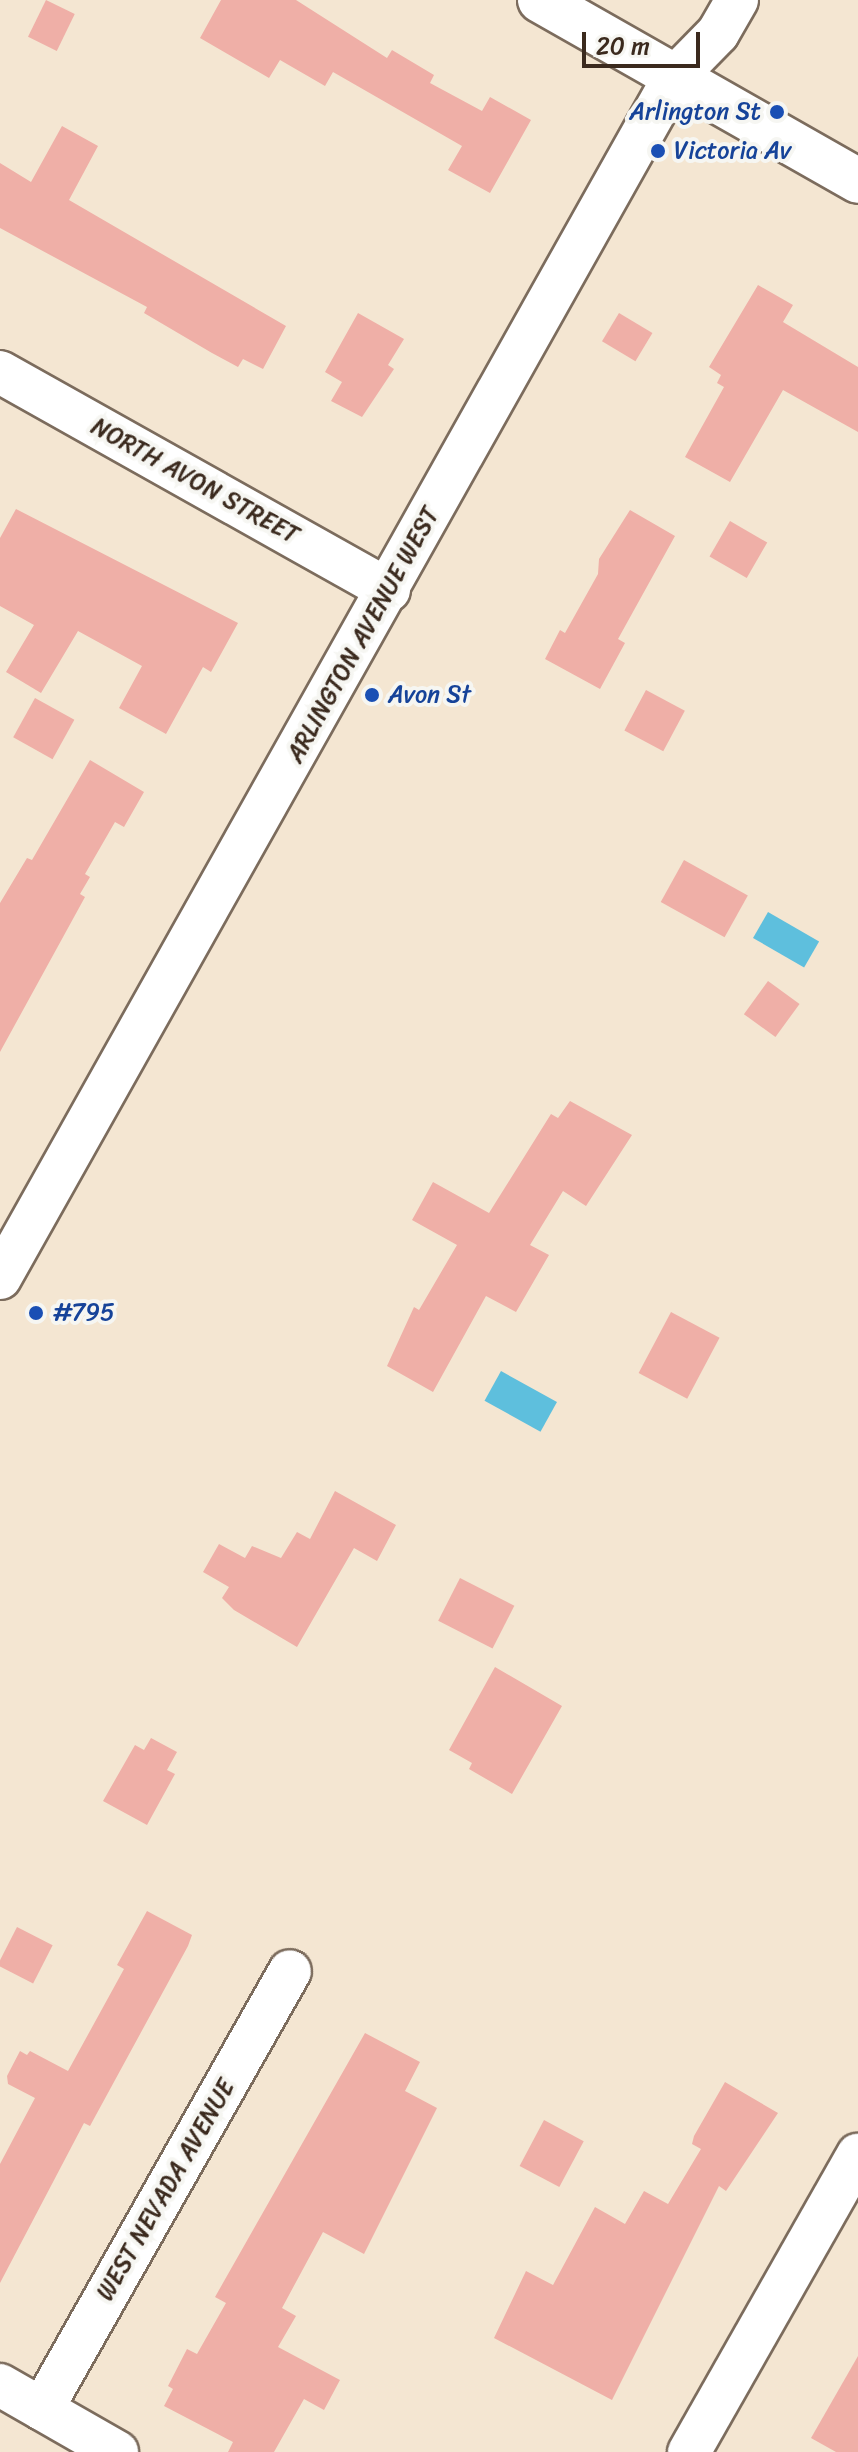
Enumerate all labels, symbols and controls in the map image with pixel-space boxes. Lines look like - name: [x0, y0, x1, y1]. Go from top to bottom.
- scale bar: [586, 16, 704, 66]
- text: 20 m: [596, 25, 650, 67]
- place label: Arlington St: [629, 98, 761, 126]
- marker: Arlington St: [768, 103, 786, 121]
- place label: Victoria Av: [674, 137, 791, 165]
- marker: Victoria Av: [649, 142, 667, 160]
- street label: NORTH AVON STREET: [86, 412, 304, 550]
- street label: ARLINGTON AVENUE WEST: [281, 503, 445, 767]
- place label: Avon St: [388, 681, 472, 709]
- marker: Avon St: [363, 686, 381, 704]
- place label: #795: [52, 1299, 115, 1327]
- marker: #795: [27, 1304, 45, 1322]
- street label: WEST NEVADA AVENUE: [91, 2075, 241, 2305]

